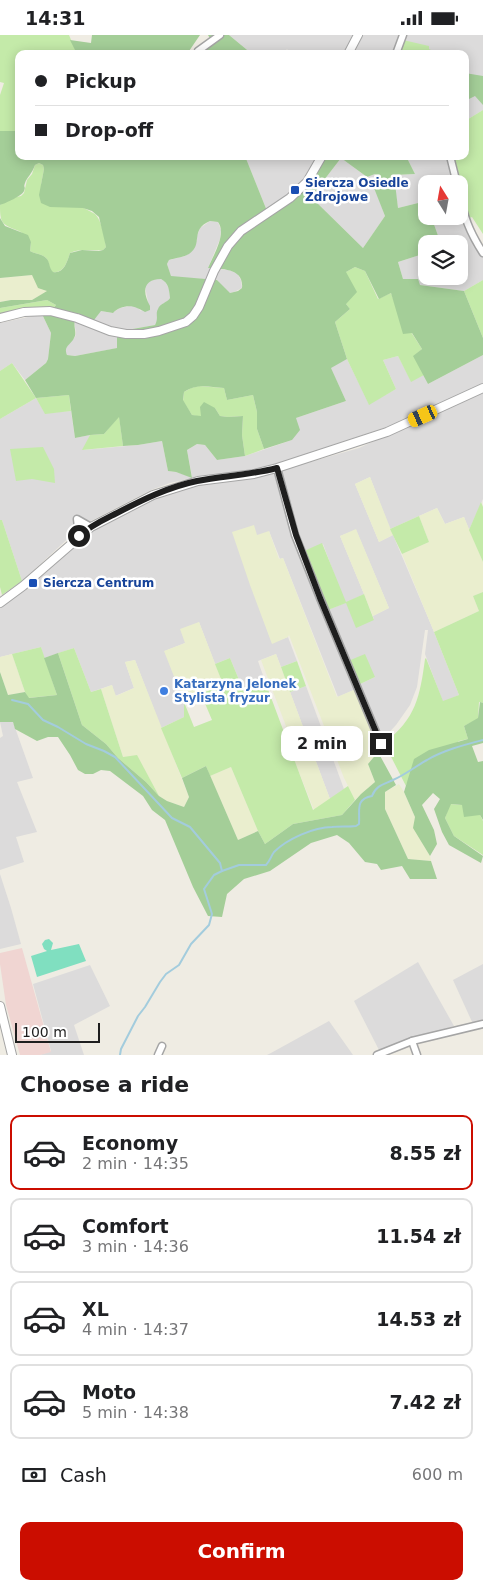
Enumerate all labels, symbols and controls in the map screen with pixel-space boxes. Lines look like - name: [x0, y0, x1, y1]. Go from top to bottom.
- text: 14:31: [25, 7, 85, 29]
- text: Pickup: [65, 70, 136, 92]
- text: Drop-off: [65, 119, 153, 141]
- north arrow: [418, 175, 468, 225]
- map controls: [418, 175, 468, 285]
- place label: Siercza Osiedle Zdrojowe: [305, 176, 409, 204]
- marker: Siercza Osiedle Zdrojowe: [289, 184, 301, 196]
- button: layers: [418, 235, 468, 285]
- car: [406, 403, 439, 429]
- route start: [68, 525, 90, 547]
- place label: Siercza Centrum: [43, 576, 154, 590]
- marker: Siercza Centrum: [27, 577, 39, 589]
- place label: Katarzyna Jelonek Stylista fryzur: [174, 677, 297, 705]
- marker: Katarzyna Jelonek Stylista fryzur: [158, 685, 170, 697]
- callout: 2 min: [281, 727, 364, 761]
- route end: [370, 733, 392, 755]
- text: 2 min: [297, 734, 347, 753]
- scale bar: [15, 1020, 100, 1043]
- text: 100 m: [22, 1024, 67, 1040]
- text: Choose a ride: [20, 1072, 189, 1097]
- icon: car: [22, 1130, 67, 1175]
- text: Economy: [82, 1132, 178, 1154]
- text: 8.55 zł: [389, 1142, 461, 1164]
- text: 2 min · 14:35: [82, 1154, 189, 1173]
- icon: car: [22, 1213, 67, 1258]
- text: Comfort: [82, 1215, 169, 1237]
- text: 11.54 zł: [376, 1225, 461, 1247]
- text: 3 min · 14:36: [82, 1237, 189, 1256]
- icon: car: [22, 1296, 67, 1341]
- text: XL: [82, 1298, 109, 1320]
- text: 14.53 zł: [376, 1308, 461, 1330]
- text: 4 min · 14:37: [82, 1320, 189, 1339]
- icon: car: [22, 1379, 67, 1424]
- text: Moto: [82, 1381, 136, 1403]
- text: 7.42 zł: [389, 1391, 461, 1413]
- text: 5 min · 14:38: [82, 1403, 189, 1422]
- icon: cash: [20, 1461, 48, 1489]
- text: Cash: [60, 1464, 107, 1486]
- text: 600 m: [412, 1465, 463, 1484]
- button: Confirm: [20, 1522, 463, 1580]

